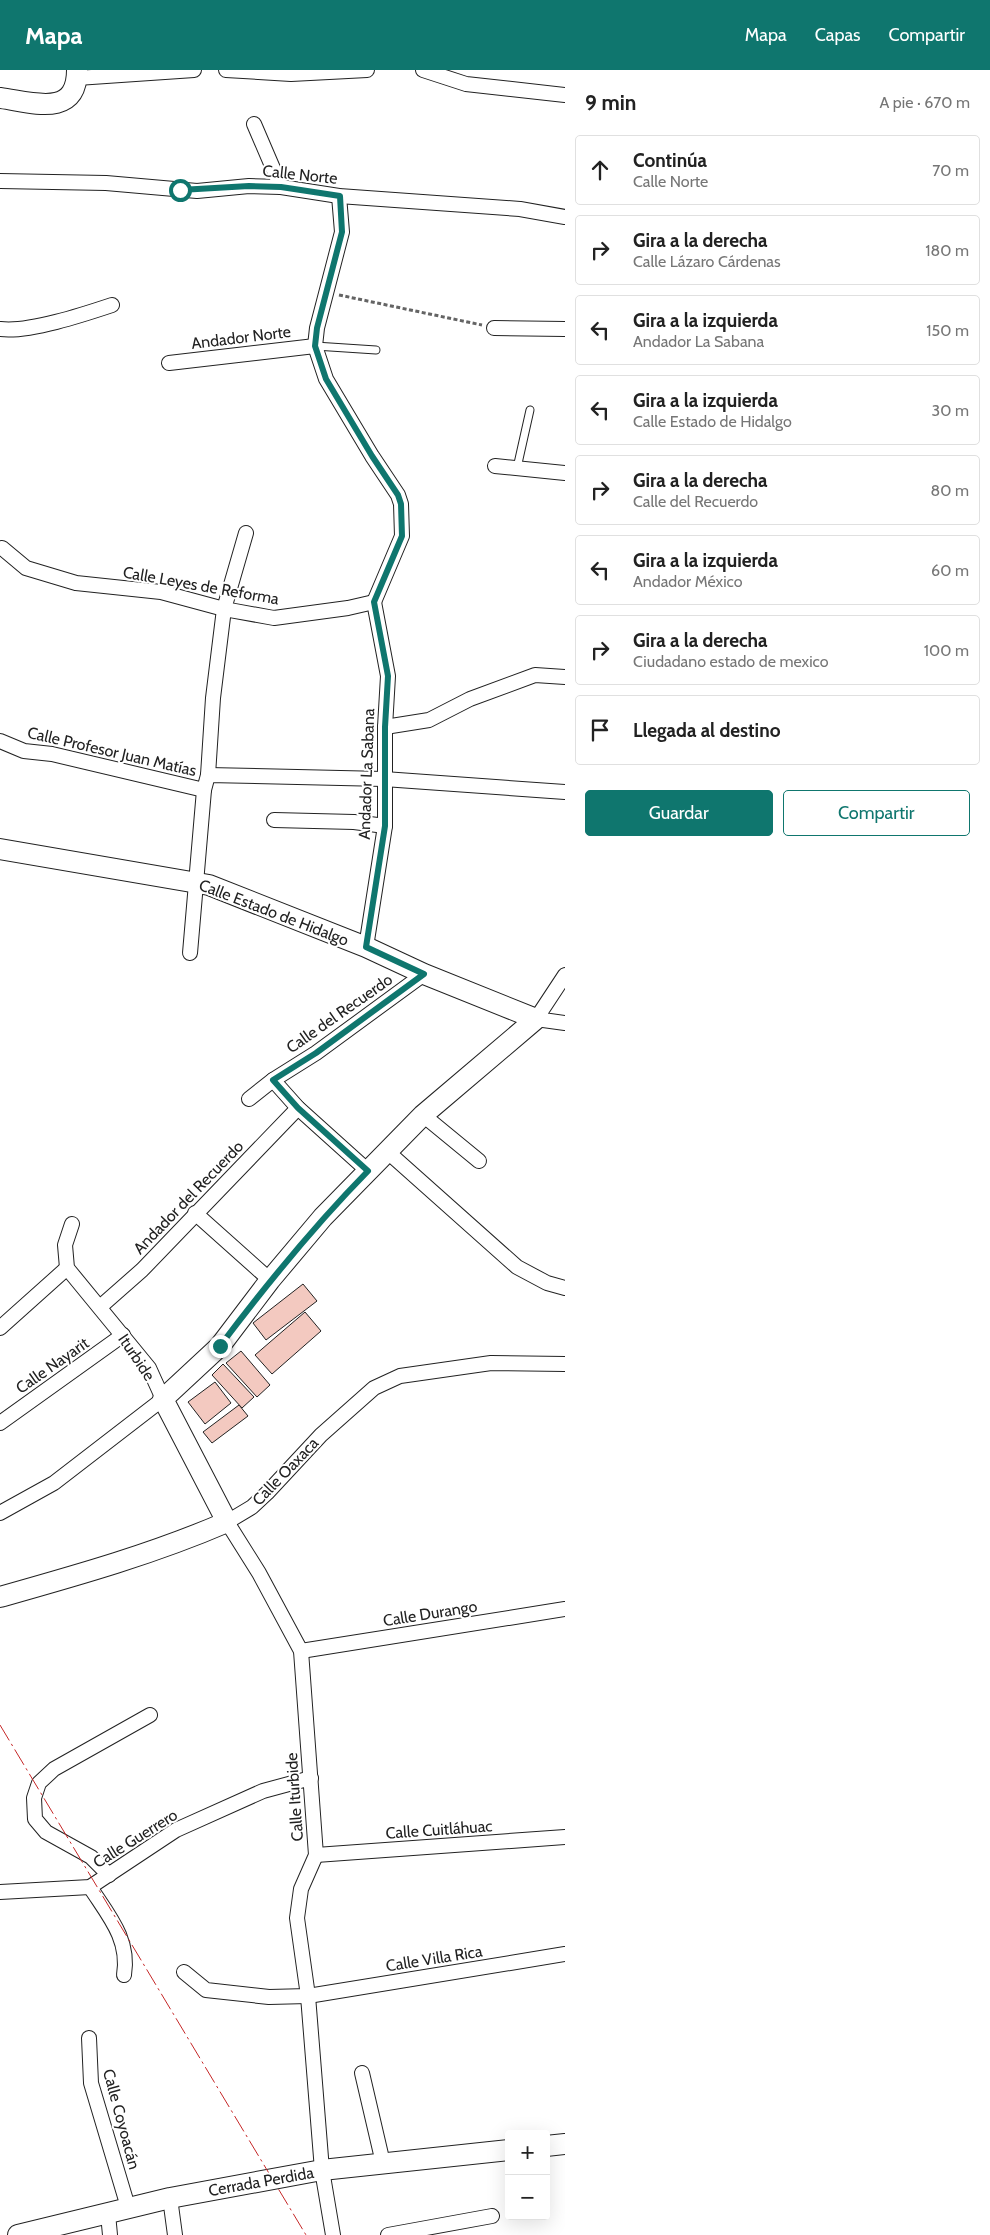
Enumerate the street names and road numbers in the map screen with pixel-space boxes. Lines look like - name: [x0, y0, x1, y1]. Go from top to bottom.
- street label: Calle Norte: [262, 161, 338, 188]
- street label: Andador Norte: [190, 322, 292, 353]
- street label: Calle Leyes de Reforma: [121, 562, 281, 609]
- street label: Andador La Sabana: [355, 708, 378, 840]
- street label: Calle Profesor Juan Matías: [26, 723, 199, 780]
- street label: Calle Estado de Hidalgo: [196, 875, 352, 950]
- street label: Calle del Recuerdo: [283, 970, 396, 1057]
- street label: Andador del Recuerdo: [129, 1137, 247, 1258]
- street label: Iturbide: [114, 1330, 159, 1384]
- street label: Calle Nayarit: [12, 1333, 93, 1398]
- street label: Calle Oaxaca: [248, 1433, 323, 1509]
- street label: Calle Durango: [382, 1597, 479, 1630]
- street label: Calle Iturbide: [282, 1752, 307, 1842]
- street label: Calle Guerrero: [90, 1805, 181, 1872]
- street label: Calle Cuitláhuac: [385, 1816, 493, 1843]
- street label: Calle Villa Rica: [385, 1941, 484, 1975]
- street label: Calle Coyoacán: [99, 2067, 144, 2172]
- street label: Cerrada Perdida: [207, 2163, 315, 2200]

